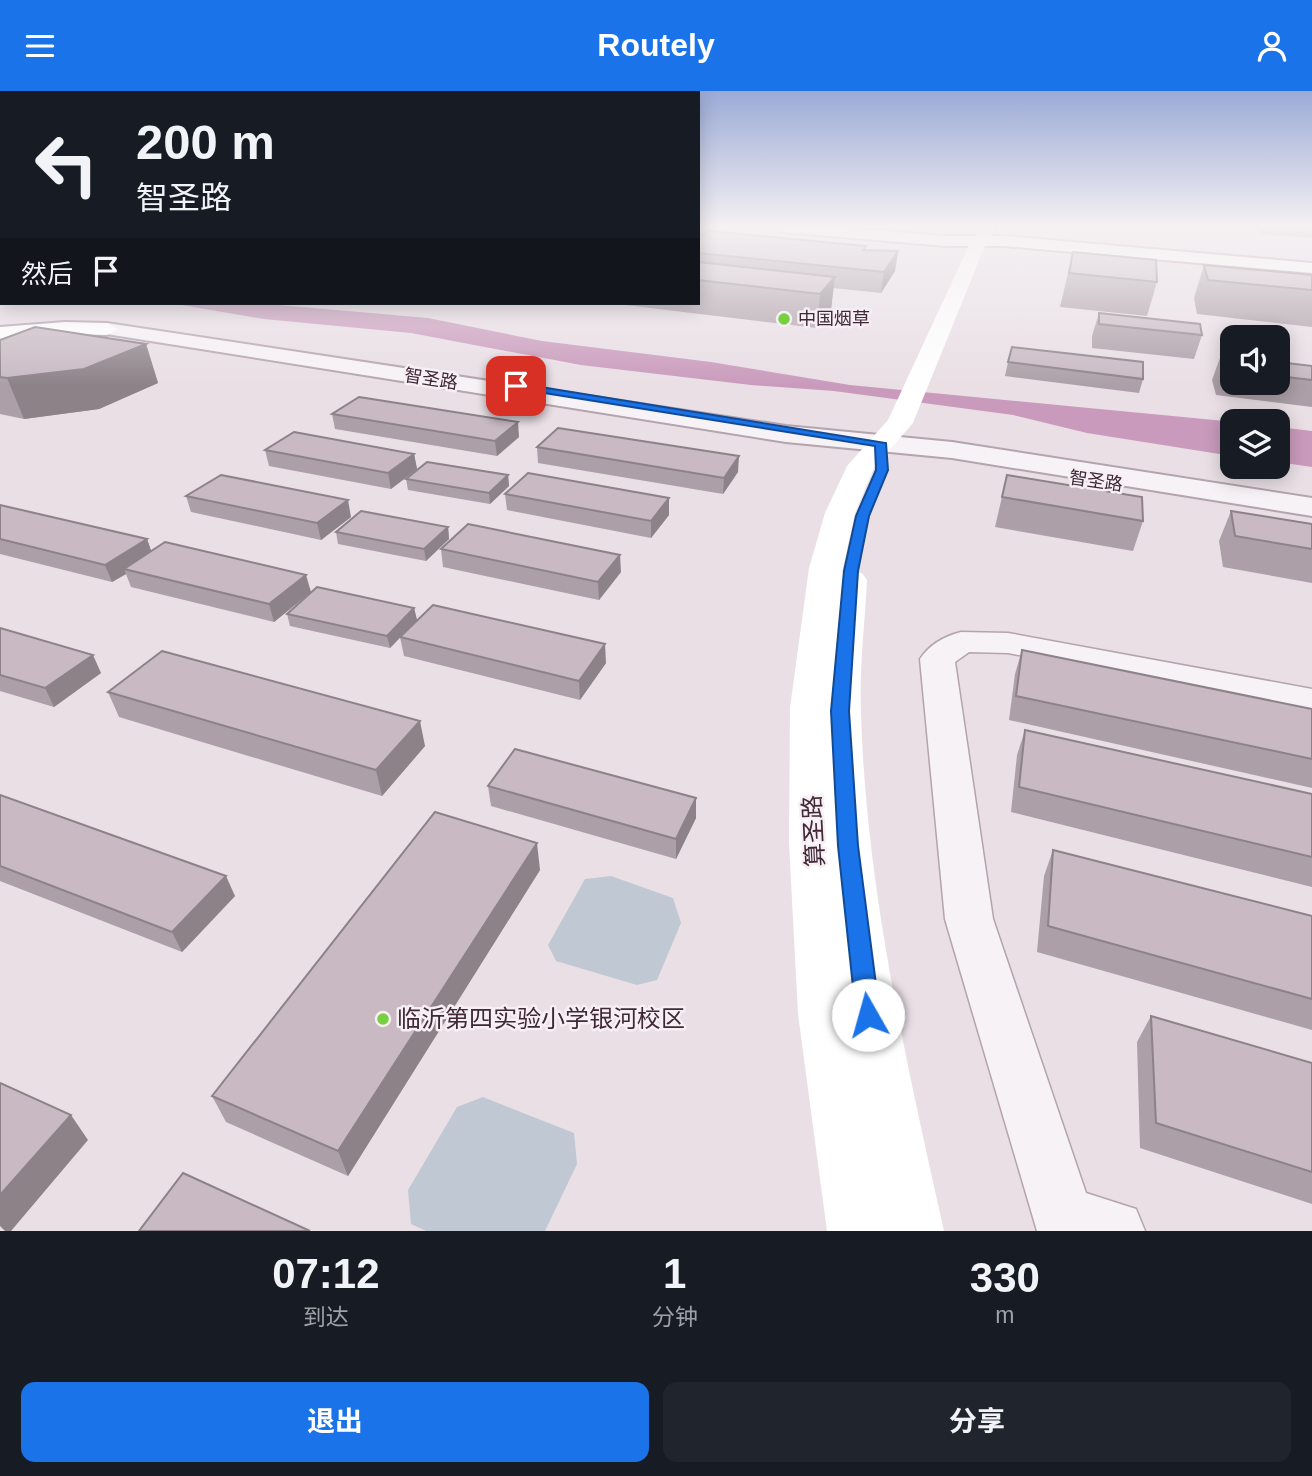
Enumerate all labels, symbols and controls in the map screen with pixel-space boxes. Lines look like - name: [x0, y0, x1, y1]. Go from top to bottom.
- icon: menu: [21, 27, 59, 65]
- text: Routely: [597, 27, 715, 63]
- icon: person: [1253, 27, 1291, 65]
- text: 200 m: [136, 115, 275, 169]
- icon: left: [21, 119, 112, 210]
- text: 智圣路: [136, 180, 232, 216]
- icon: arrive: [87, 252, 125, 290]
- text: 然后: [21, 259, 73, 289]
- place label: 中国烟草: [798, 309, 870, 329]
- marker: 中国烟草: [776, 311, 792, 327]
- map controls: [1220, 325, 1290, 479]
- button: sound: [1220, 325, 1290, 395]
- pin: [486, 356, 546, 416]
- street label: 智圣路: [403, 365, 459, 393]
- icon: arrive: [497, 367, 535, 405]
- button: layers: [1220, 409, 1290, 479]
- street label: 智圣路: [1068, 467, 1124, 495]
- street label: 算圣路: [798, 794, 829, 868]
- position arrow: [831, 978, 905, 1052]
- place label: 临沂第四实验小学银河校区: [397, 1005, 685, 1032]
- marker: 临沂第四实验小学银河校区: [375, 1011, 391, 1027]
- text: 07:12: [272, 1250, 380, 1297]
- text: 1: [663, 1250, 686, 1297]
- text: 330: [970, 1254, 1040, 1301]
- text: m: [995, 1302, 1014, 1328]
- text: 到达: [303, 1304, 349, 1330]
- text: 分钟: [652, 1304, 698, 1330]
- button: 退出: [21, 1382, 649, 1462]
- button: 分享: [663, 1382, 1291, 1462]

